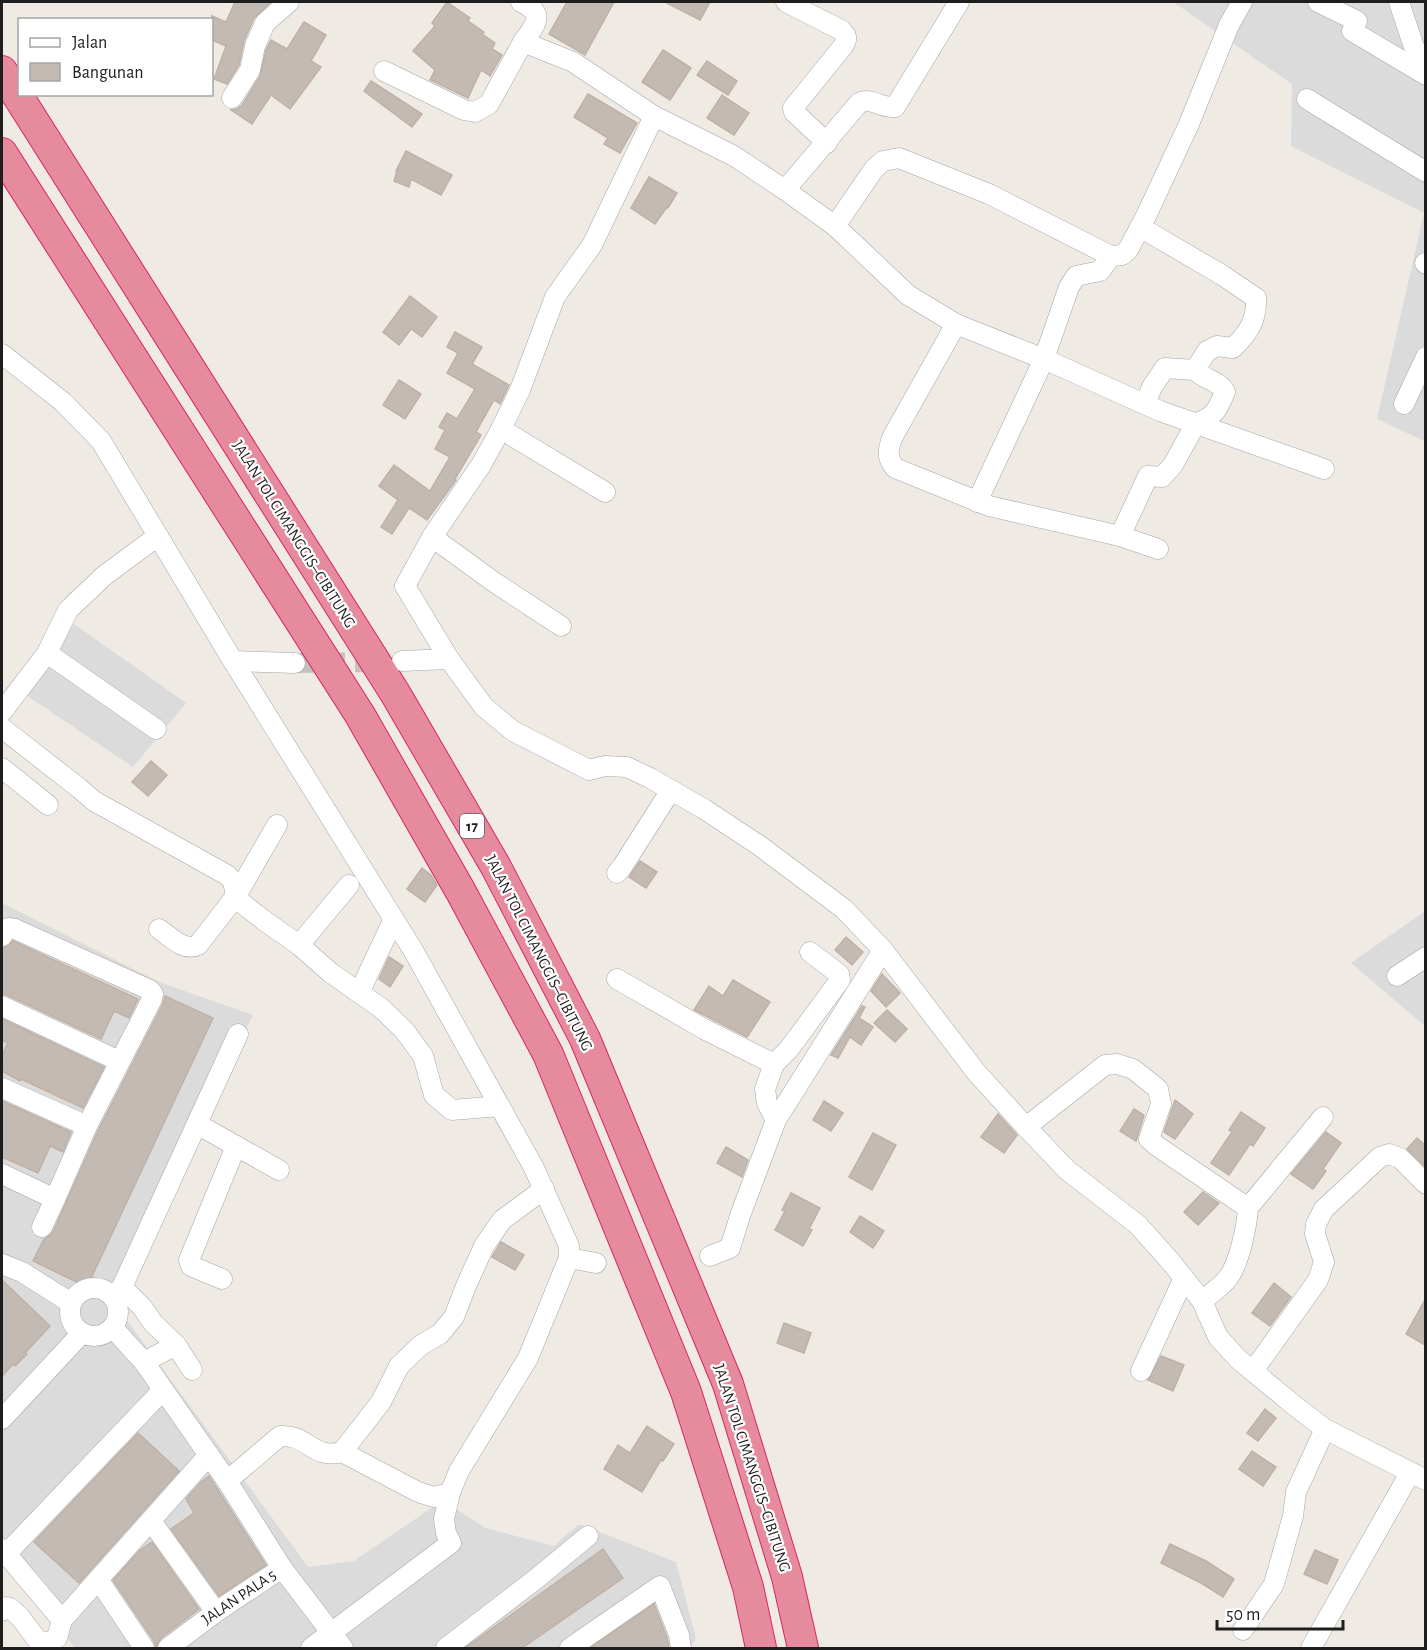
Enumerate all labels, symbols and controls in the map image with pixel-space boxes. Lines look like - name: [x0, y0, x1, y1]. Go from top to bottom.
- legend: [18, 18, 213, 96]
- text: Jalan: [72, 34, 107, 52]
- text: Bangunan: [72, 64, 144, 82]
- street label: JALAN TOL CIMANGGIS–CIBITUNG: [230, 438, 358, 630]
- road number: 17: [460, 814, 484, 838]
- street label: JALAN TOL CIMANGGIS–CIBITUNG: [482, 852, 596, 1054]
- street label: JALAN TOL CIMANGGIS–CIBITUNG: [711, 1362, 793, 1574]
- street label: JALAN PALA 5: [199, 1566, 279, 1628]
- scale bar: [1217, 1593, 1343, 1631]
- text: 50 m: [1226, 1606, 1260, 1624]

